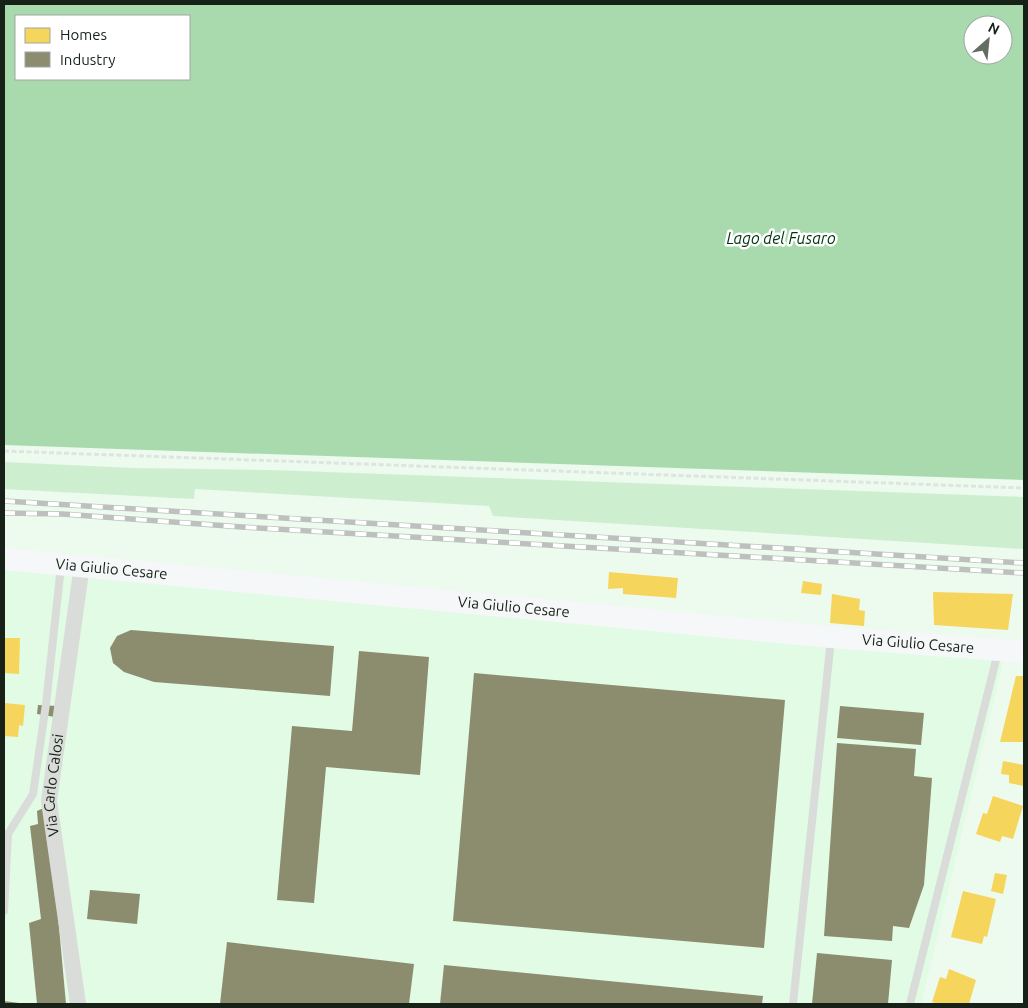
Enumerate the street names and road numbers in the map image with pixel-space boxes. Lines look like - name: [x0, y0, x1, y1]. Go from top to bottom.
- street label: Via Giulio Cesare: [55, 555, 168, 582]
- street label: Via Giulio Cesare: [457, 593, 571, 620]
- street label: Via Giulio Cesare: [861, 630, 975, 656]
- street label: Via Carlo Calosi: [40, 733, 66, 838]

